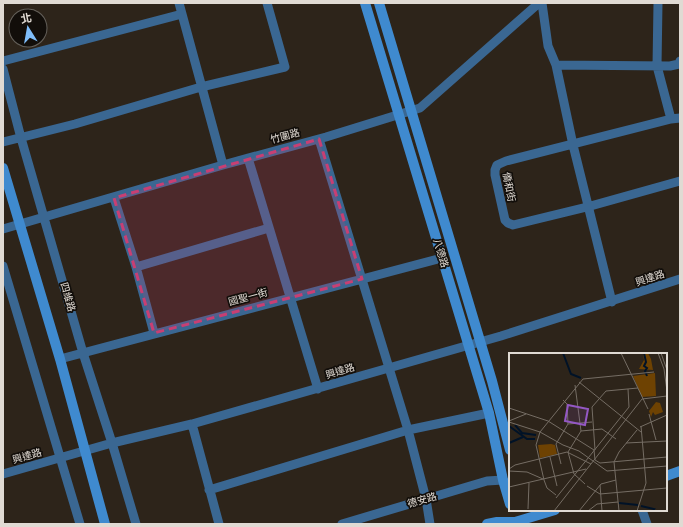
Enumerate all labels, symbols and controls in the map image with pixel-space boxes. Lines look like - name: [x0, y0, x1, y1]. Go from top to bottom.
- north arrow: [8, 8, 48, 48]
- text: 北: [20, 11, 33, 25]
- street label: 竹圍路: [269, 127, 301, 145]
- street label: 僑和街: [501, 170, 517, 203]
- street label: 八德路: [431, 237, 451, 269]
- street label: 興達路: [634, 268, 666, 288]
- street label: 四維路: [59, 281, 77, 313]
- street label: 國聖一街: [227, 287, 269, 307]
- inset map: [509, 353, 667, 511]
- street label: 興達路: [324, 361, 356, 381]
- street label: 興達路: [11, 447, 43, 465]
- street label: 德安路: [406, 491, 438, 509]

